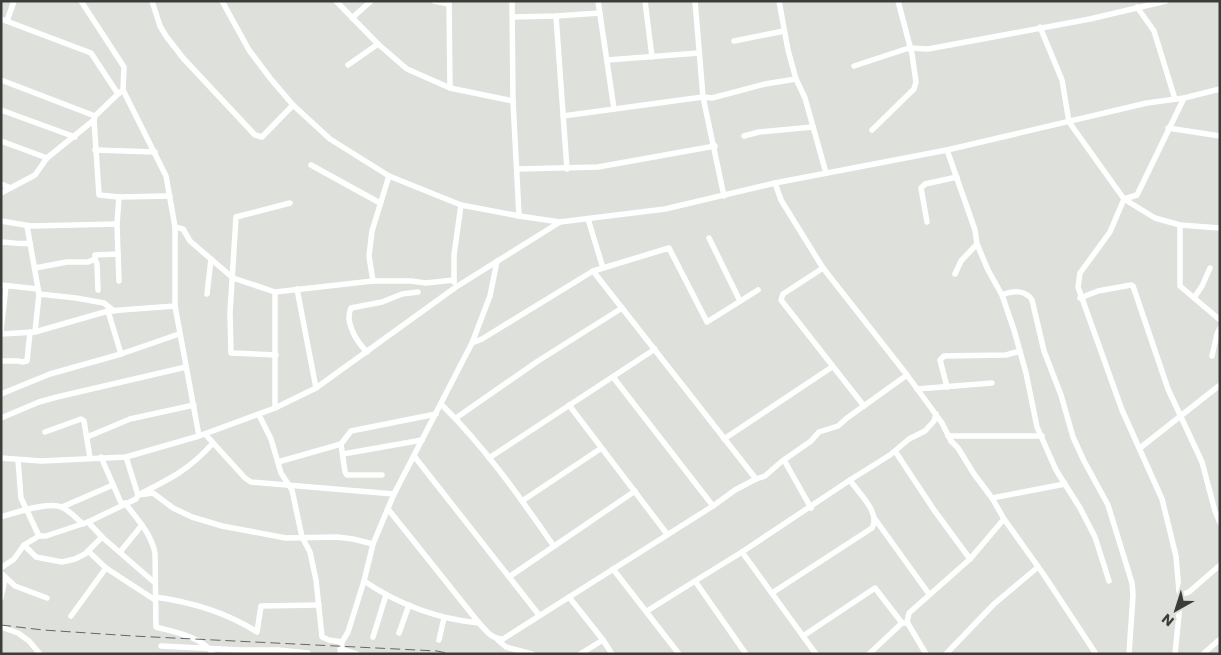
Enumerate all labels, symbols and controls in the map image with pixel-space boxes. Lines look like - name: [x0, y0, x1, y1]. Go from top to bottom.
- north arrow: [1151, 585, 1201, 635]
- text: N: [1157, 609, 1178, 631]

